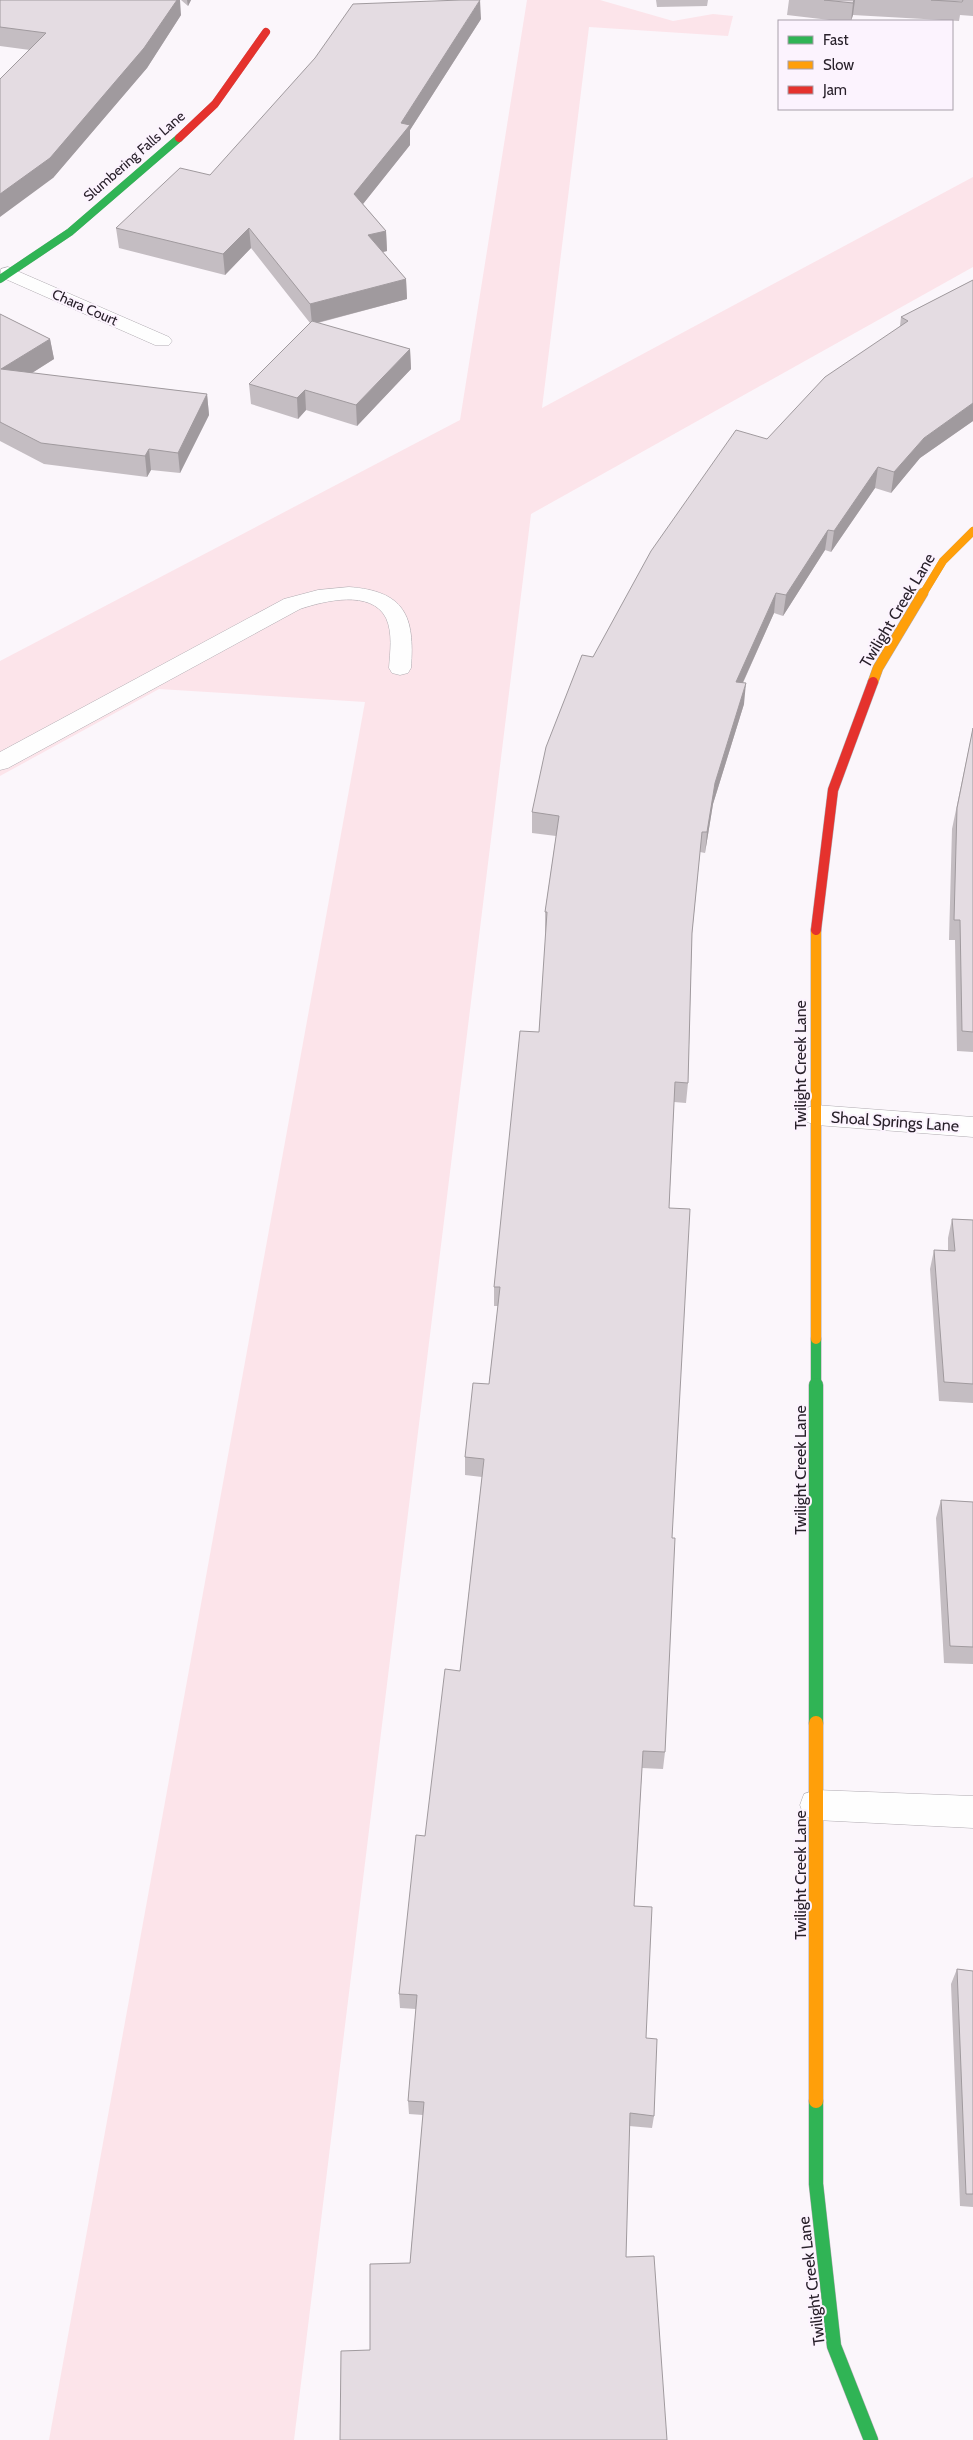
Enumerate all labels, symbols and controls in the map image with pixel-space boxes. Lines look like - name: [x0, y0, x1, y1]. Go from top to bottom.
- legend: [778, 20, 953, 110]
- text: Fast: [823, 31, 848, 49]
- text: Slow: [823, 56, 854, 74]
- text: Jam: [822, 81, 847, 99]
- street label: Slumbering Falls Lane: [79, 107, 189, 205]
- street label: Chara Court: [49, 285, 121, 330]
- street label: Twilight Creek Lane: [856, 550, 939, 671]
- street label: Twilight Creek Lane: [791, 1000, 810, 1130]
- street label: Shoal Springs Lane: [830, 1108, 960, 1135]
- street label: Twilight Creek Lane: [791, 1405, 810, 1535]
- street label: Twilight Creek Lane: [791, 1810, 810, 1940]
- street label: Twilight Creek Lane: [794, 2215, 829, 2346]

